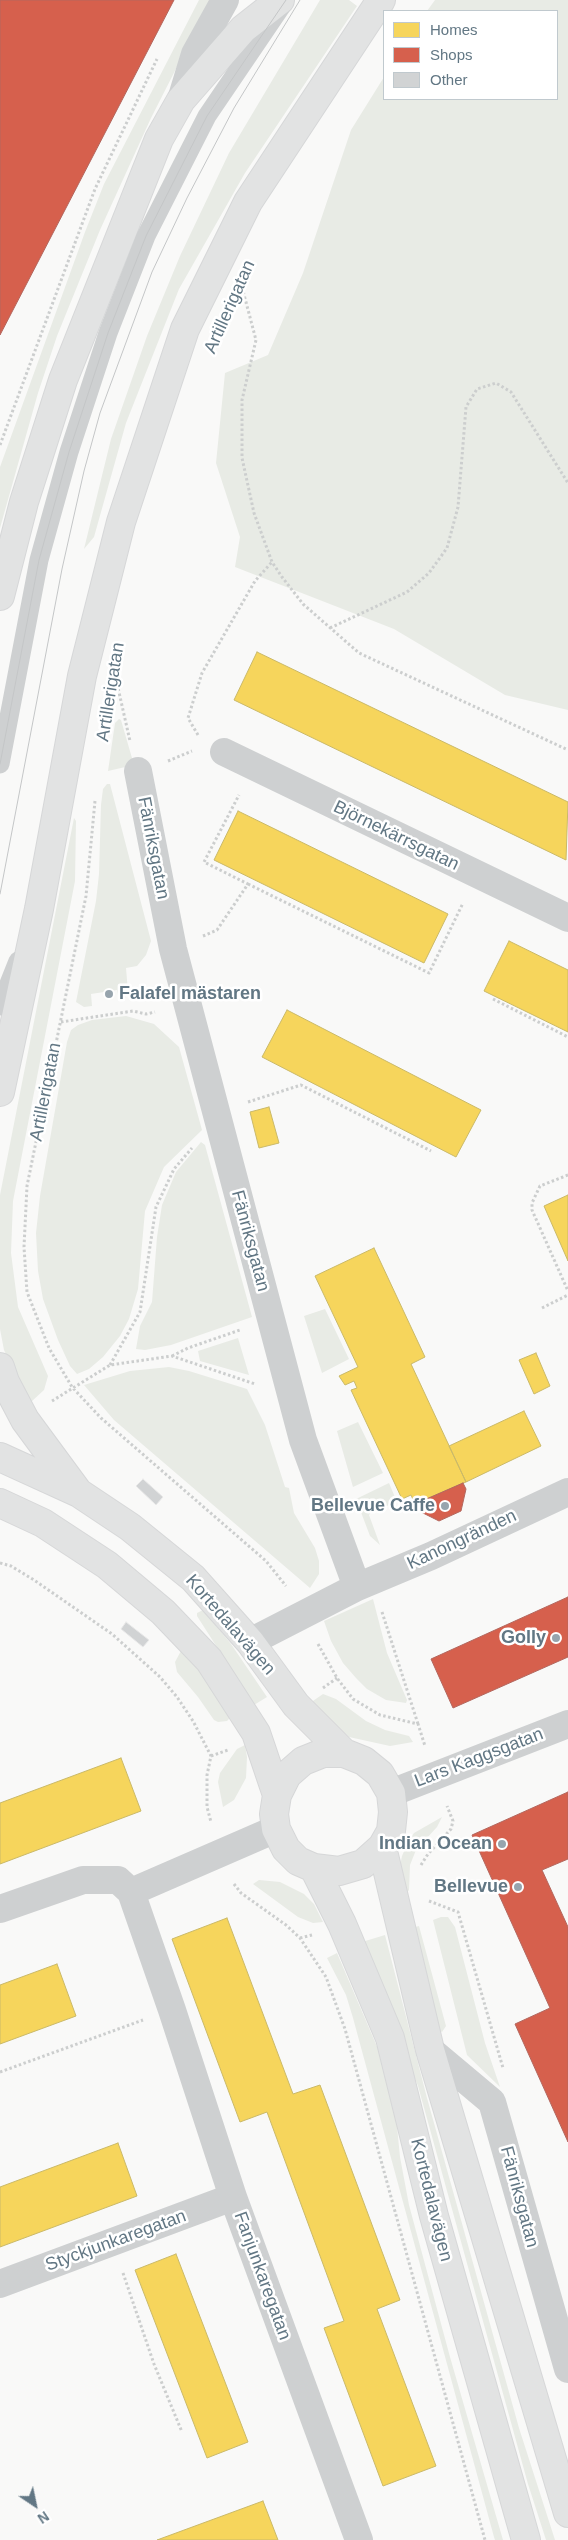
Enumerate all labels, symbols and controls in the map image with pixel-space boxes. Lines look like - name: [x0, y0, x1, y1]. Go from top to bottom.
- legend: [383, 10, 558, 100]
- text: Homes: [430, 21, 478, 38]
- text: Shops: [430, 46, 473, 63]
- text: Other: [430, 71, 468, 88]
- street label: Artillerigatan: [200, 257, 260, 357]
- street label: Artillerigatan: [93, 641, 129, 743]
- street label: Fänriksgatan: [132, 795, 174, 901]
- street label: Björnekärrsgatan: [330, 796, 462, 876]
- place label: Falafel mästaren: [119, 983, 261, 1005]
- marker: Falafel mästaren: [103, 988, 115, 1000]
- street label: Artillerigatan: [26, 1041, 66, 1143]
- street label: Fänriksgatan: [226, 1188, 274, 1294]
- place label: Bellevue Caffe: [311, 1495, 435, 1517]
- marker: Bellevue Caffe: [439, 1500, 451, 1512]
- street label: Kanongränden: [404, 1505, 520, 1575]
- street label: Kortedalavägen: [180, 1570, 280, 1680]
- place label: Golly: [501, 1627, 546, 1649]
- marker: Golly: [550, 1632, 562, 1644]
- street label: Lars Kaggsgatan: [412, 1724, 546, 1792]
- place label: Indian Ocean: [379, 1833, 492, 1855]
- marker: Indian Ocean: [496, 1838, 508, 1850]
- place label: Bellevue: [434, 1876, 508, 1898]
- marker: Bellevue: [512, 1881, 524, 1893]
- street label: Kortedalavägen: [405, 2136, 457, 2264]
- street label: Fänriksgatan: [495, 2144, 543, 2250]
- street label: Styckjunkaregatan: [43, 2206, 189, 2276]
- street label: Fanjunkaregatan: [229, 2209, 295, 2343]
- north arrow: [10, 2480, 60, 2530]
- text: N: [35, 2508, 52, 2527]

